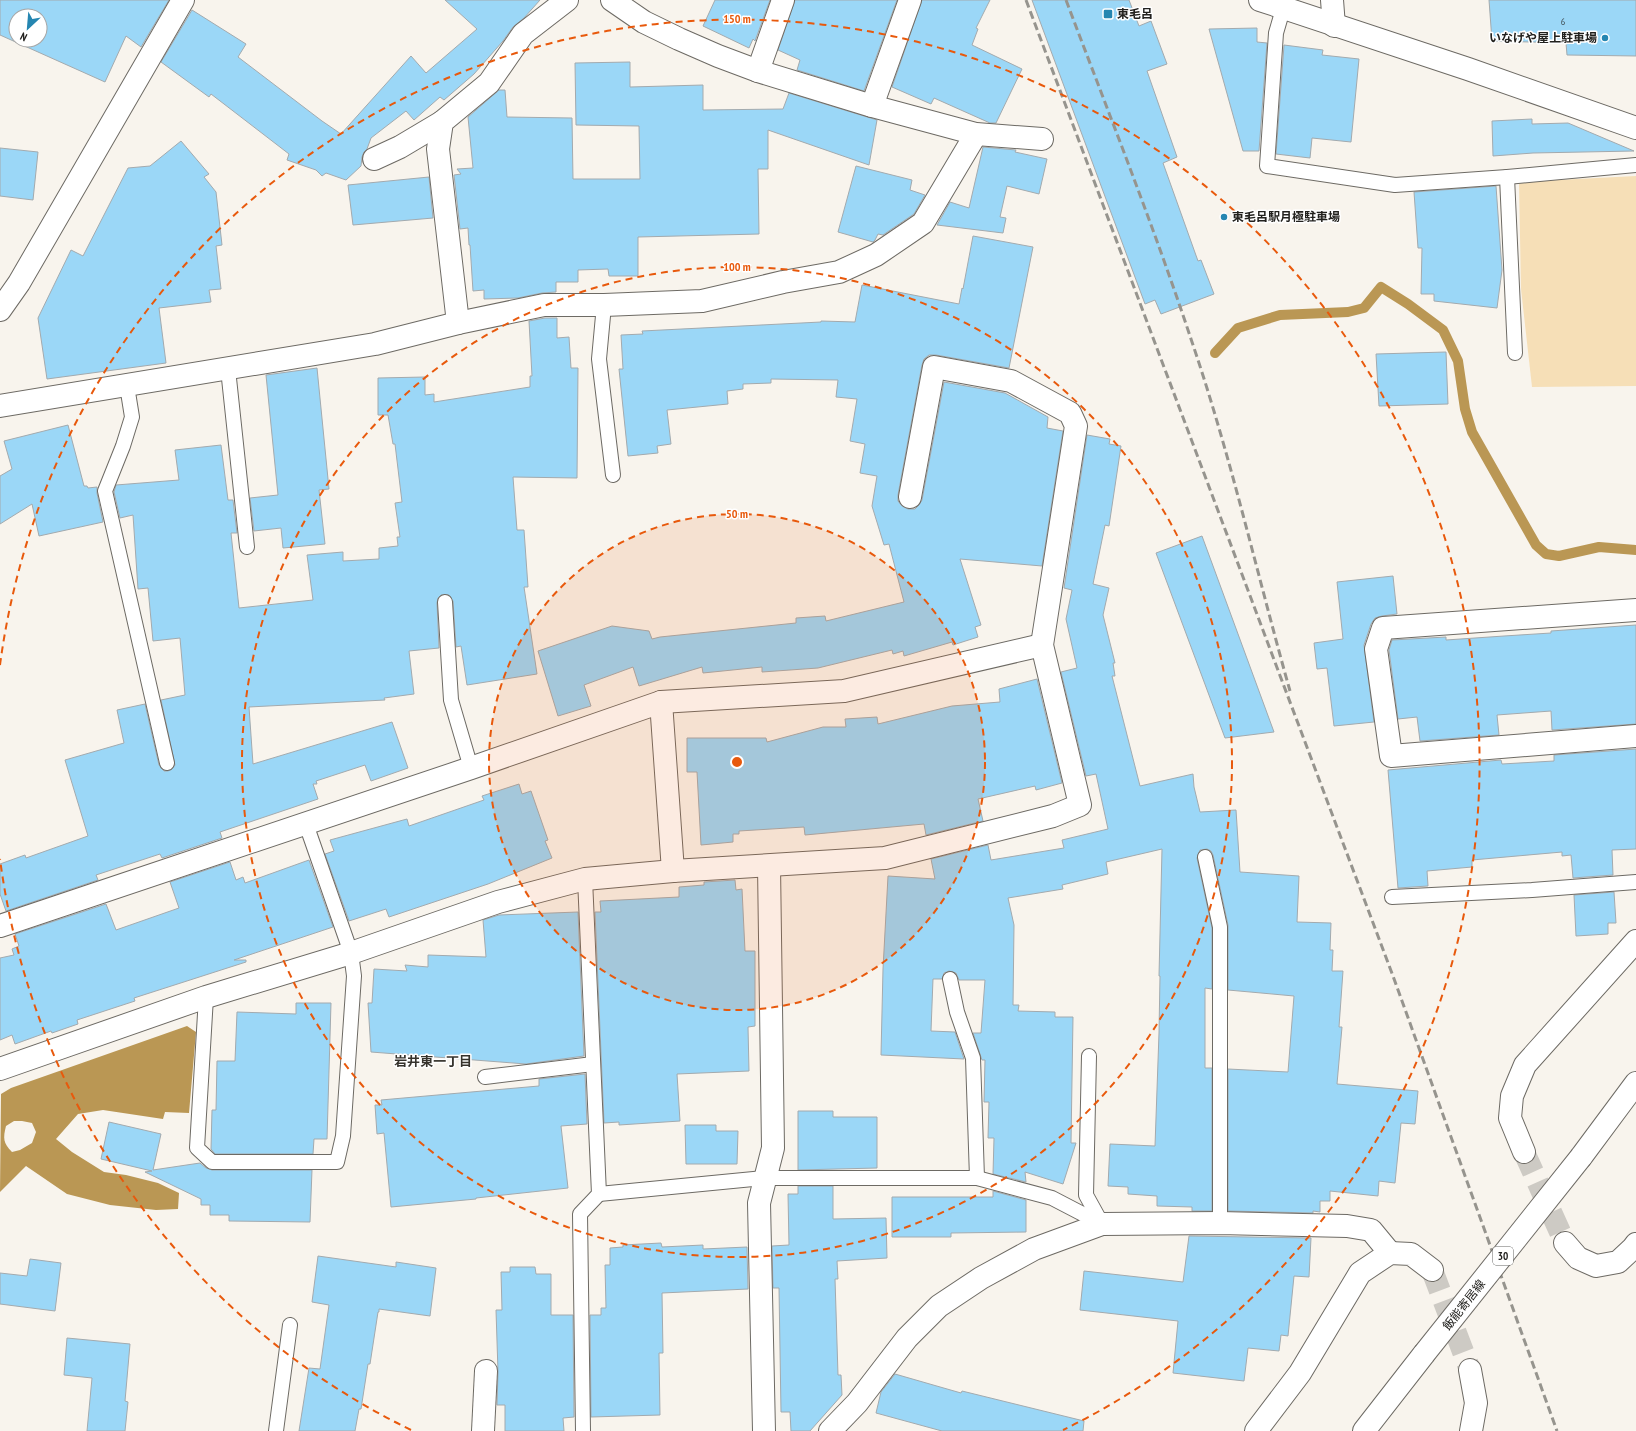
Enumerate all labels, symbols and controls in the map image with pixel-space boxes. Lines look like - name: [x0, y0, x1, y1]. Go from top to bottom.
- place label: 東毛呂: [1117, 6, 1153, 21]
- north arrow: [8, 8, 48, 48]
- marker: 東毛呂: [1102, 8, 1114, 20]
- text: 150 m: [723, 11, 751, 26]
- house number: 6: [1561, 15, 1566, 28]
- text: N: [18, 29, 29, 45]
- place label: いなげや屋上駐車場: [1489, 30, 1597, 45]
- marker: いなげや屋上駐車場: [1600, 33, 1610, 43]
- place label: 東毛呂駅月極駐車場: [1232, 209, 1340, 224]
- marker: 東毛呂駅月極駐車場: [1219, 212, 1229, 222]
- text: 100 m: [723, 259, 751, 274]
- text: 50 m: [726, 506, 748, 521]
- centre of rings: [730, 755, 744, 769]
- district label: 岩井東一丁目: [394, 1053, 472, 1070]
- road number: 30: [1493, 1247, 1513, 1265]
- street label: 飯能寄居線: [1439, 1276, 1488, 1333]

